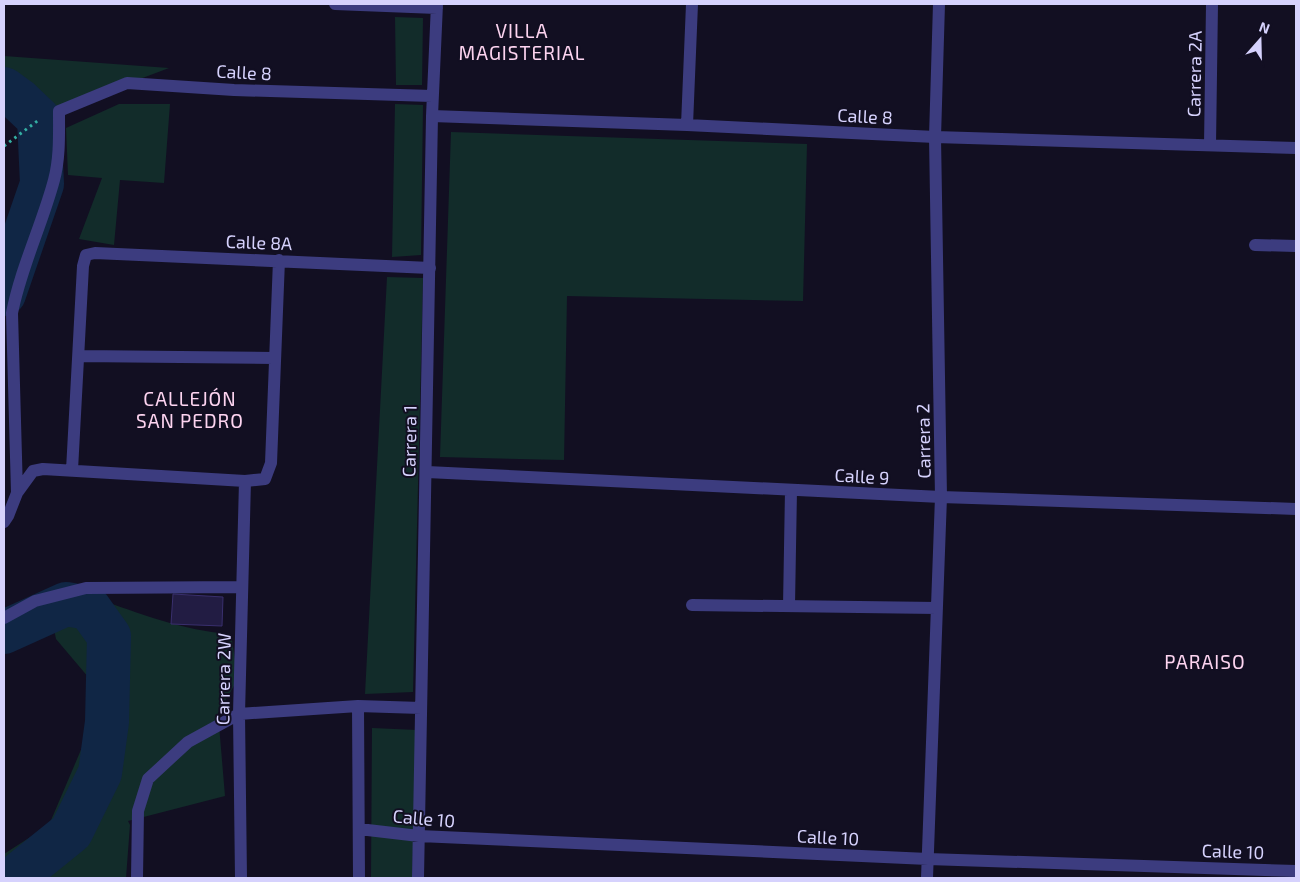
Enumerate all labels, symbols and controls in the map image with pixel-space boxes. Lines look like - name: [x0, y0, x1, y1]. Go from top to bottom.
- north arrow: [1235, 15, 1285, 65]
- text: N: [1257, 18, 1272, 37]
- district label: VILLA MAGISTERIAL: [459, 19, 585, 64]
- street label: Carrera 2A: [1182, 30, 1206, 117]
- street label: Calle 8: [216, 60, 272, 84]
- street label: Calle 8: [837, 104, 893, 128]
- street label: Calle 8A: [225, 230, 293, 254]
- district label: CALLEJÓN SAN PEDRO: [136, 387, 244, 432]
- street label: Carrera 2: [911, 403, 935, 479]
- street label: Carrera 1: [397, 405, 421, 477]
- street label: Calle 9: [834, 464, 890, 488]
- street label: Carrera 2W: [211, 633, 235, 725]
- district label: PARAISO: [1164, 650, 1246, 673]
- street label: Calle 10: [392, 804, 456, 832]
- street label: Calle 10: [796, 824, 860, 850]
- street label: Calle 10: [1201, 839, 1265, 863]

